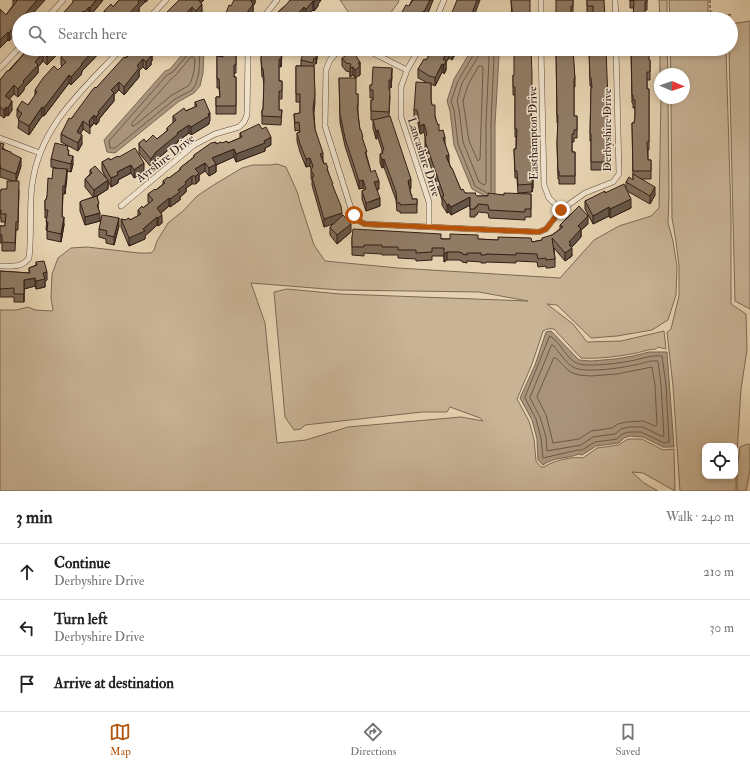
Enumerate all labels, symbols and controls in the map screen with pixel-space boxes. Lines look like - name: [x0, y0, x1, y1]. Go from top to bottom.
- search box: [12, 12, 738, 56]
- icon: search: [26, 23, 48, 45]
- text: Search here: [58, 25, 127, 44]
- north arrow: [654, 68, 690, 104]
- street label: Easthampton Drive: [525, 86, 542, 180]
- street label: Derbyshire Drive: [600, 88, 615, 172]
- street label: Lancashire Drive: [404, 116, 443, 199]
- street label: Ayrshire Drive: [132, 131, 198, 187]
- route end: [552, 201, 570, 219]
- route start: [345, 206, 363, 224]
- map controls: [702, 443, 738, 479]
- button: locate: [702, 443, 738, 479]
- text: 3 min: [16, 507, 53, 528]
- text: Walk · 240 m: [666, 509, 734, 525]
- text: Continue: [54, 554, 110, 573]
- icon: ahead: [16, 561, 38, 583]
- text: 210 m: [703, 564, 734, 580]
- text: Derbyshire Drive: [54, 573, 144, 589]
- text: Turn left: [54, 610, 108, 629]
- icon: left: [16, 617, 38, 639]
- text: 30 m: [710, 620, 734, 636]
- text: Derbyshire Drive: [54, 629, 144, 645]
- icon: arrive: [16, 673, 38, 695]
- text: Arrive at destination: [54, 674, 174, 693]
- tab: Map: [109, 721, 131, 758]
- tab: Directions: [350, 721, 397, 758]
- tab: Saved: [615, 721, 641, 758]

